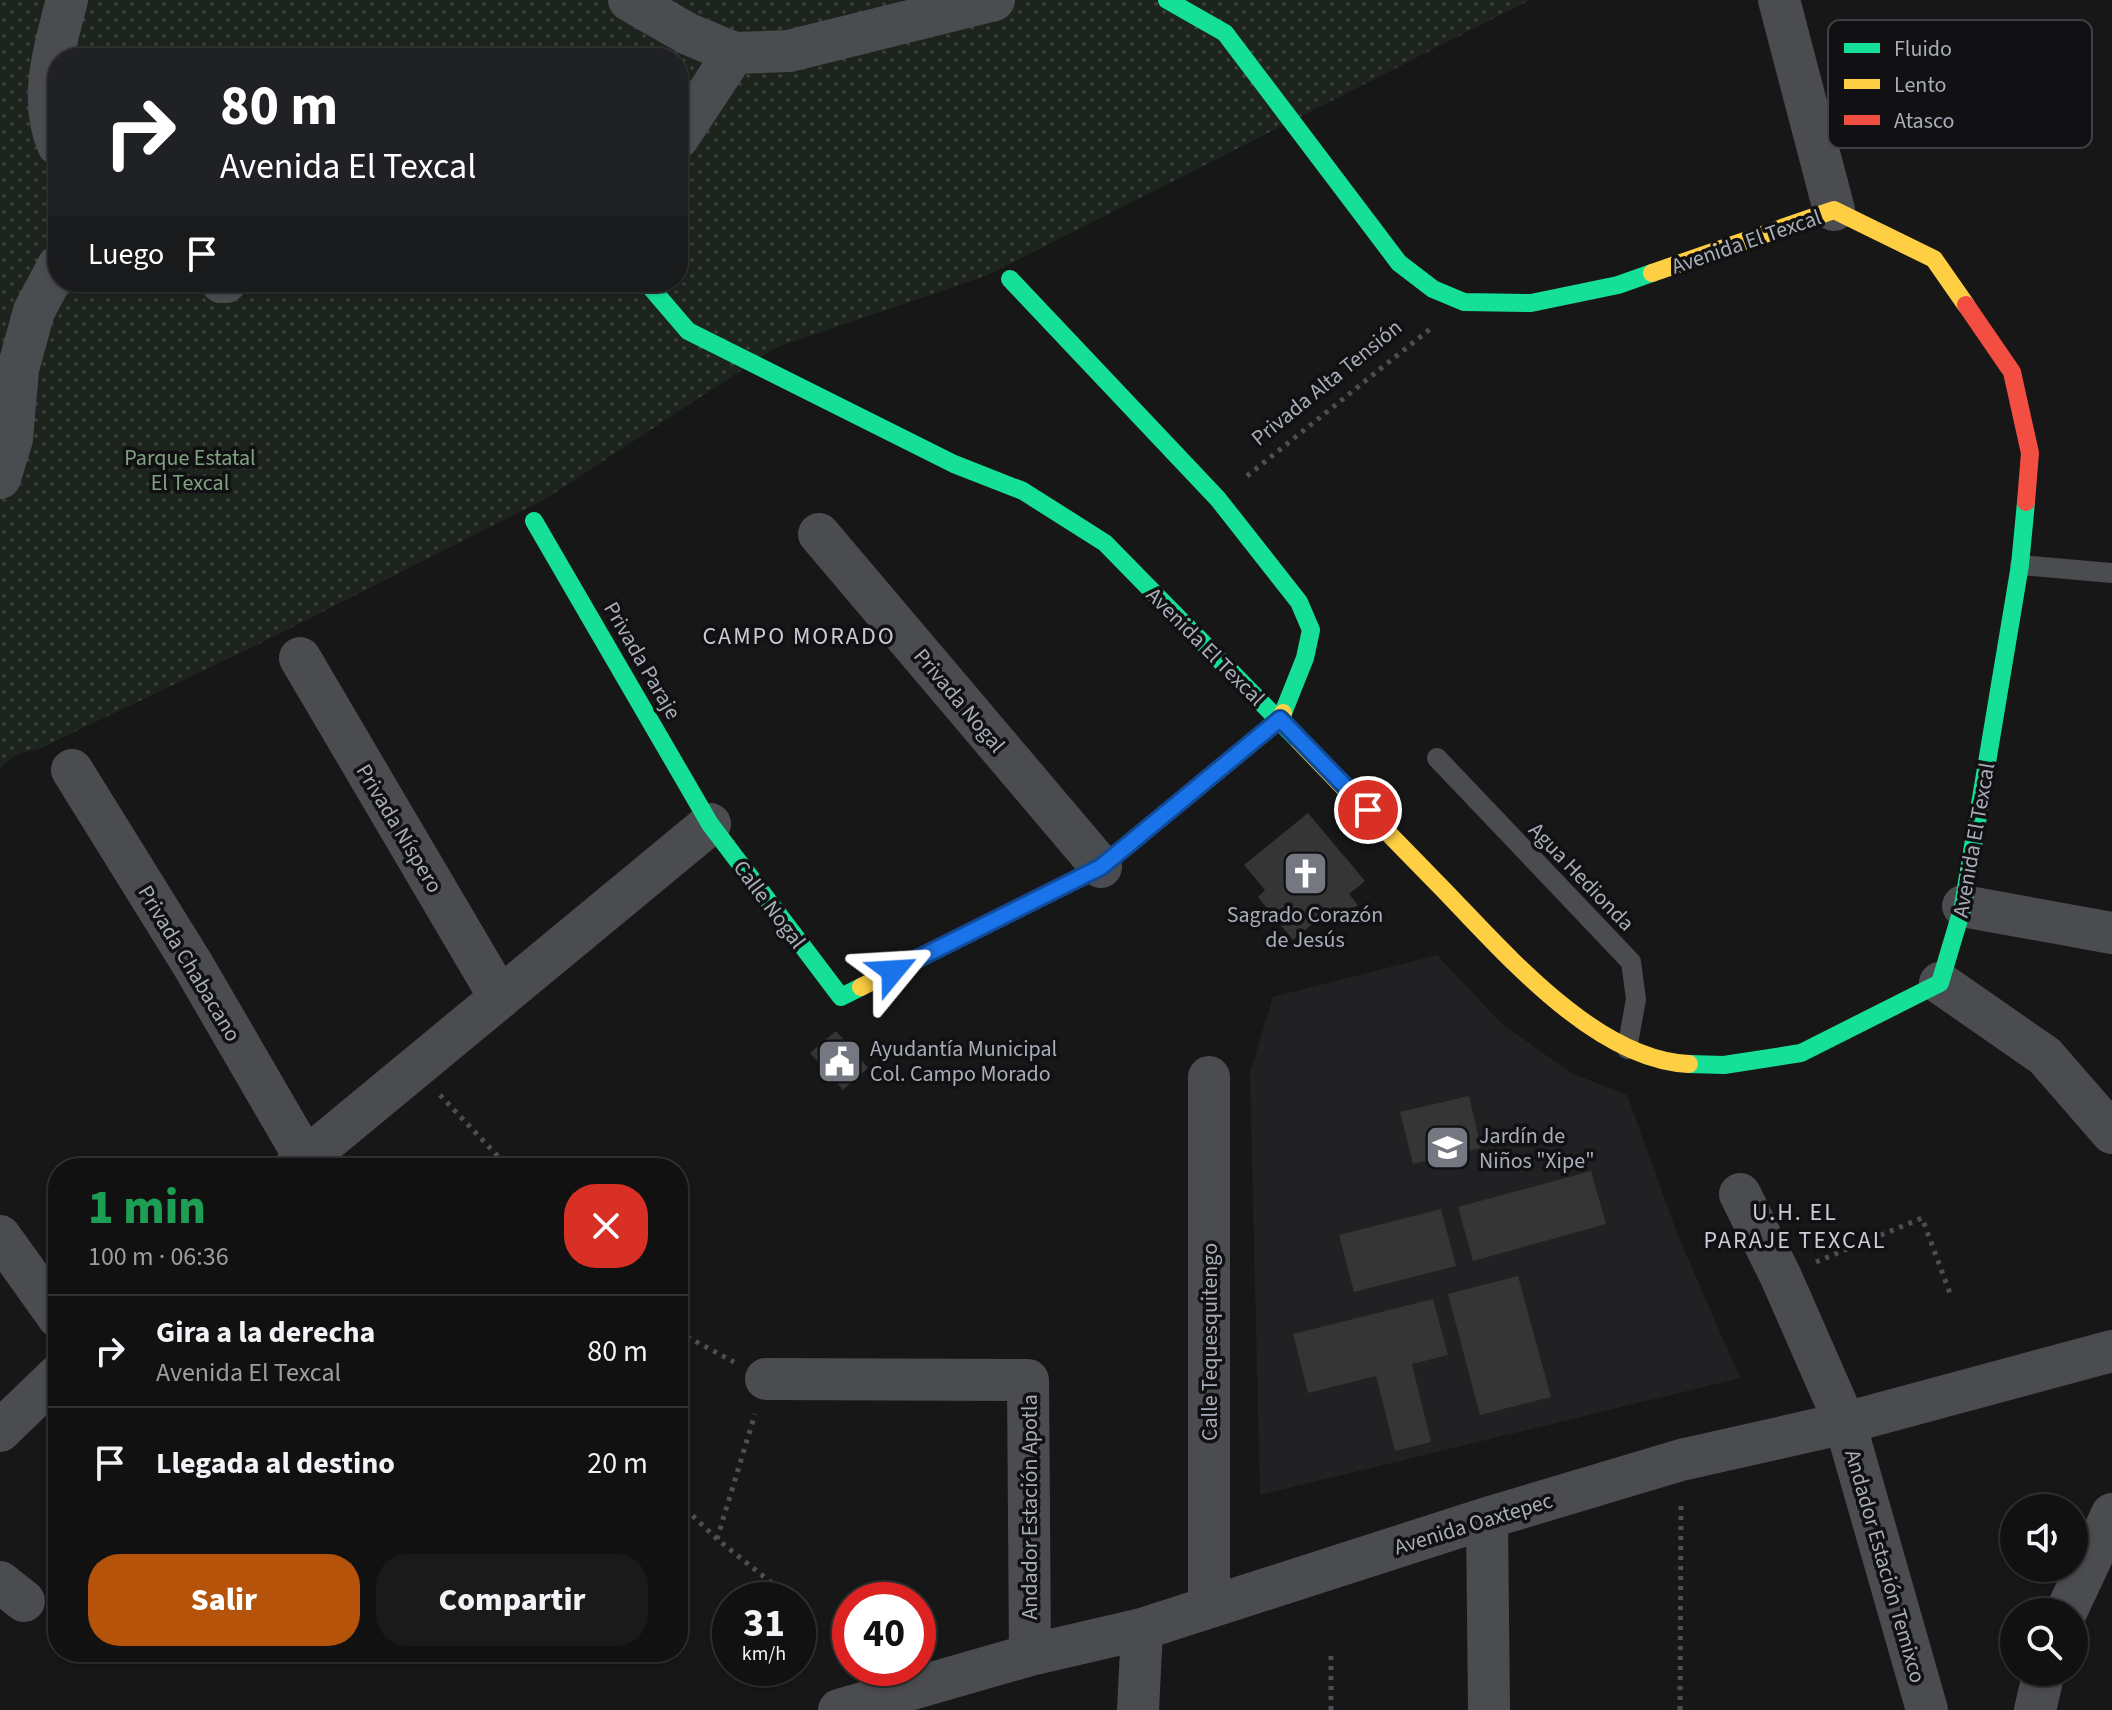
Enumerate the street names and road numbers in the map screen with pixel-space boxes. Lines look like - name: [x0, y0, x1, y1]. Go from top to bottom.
- street label: Avenida El Texcal: [1667, 201, 1826, 283]
- street label: Privada Alta Tensión: [1244, 312, 1409, 454]
- street label: Avenida El Texcal: [1139, 580, 1272, 713]
- street label: Privada Paraje: [595, 596, 689, 725]
- street label: Privada Nogal: [906, 641, 1013, 760]
- street label: Privada Níspero: [348, 758, 450, 899]
- street label: Avenida El Texcal: [1945, 760, 2003, 920]
- street label: Agua Hedionda: [1521, 815, 1642, 938]
- street label: Calle Nogal: [725, 854, 813, 956]
- street label: Privada Chabacano: [130, 879, 249, 1048]
- street label: Calle Tequesquitengo: [1194, 1243, 1226, 1441]
- street label: Andador Estación Apotla: [1014, 1394, 1046, 1620]
- street label: Andador Estación Temixco: [1836, 1446, 1934, 1687]
- street label: Avenida Oaxtepec: [1390, 1485, 1556, 1563]

